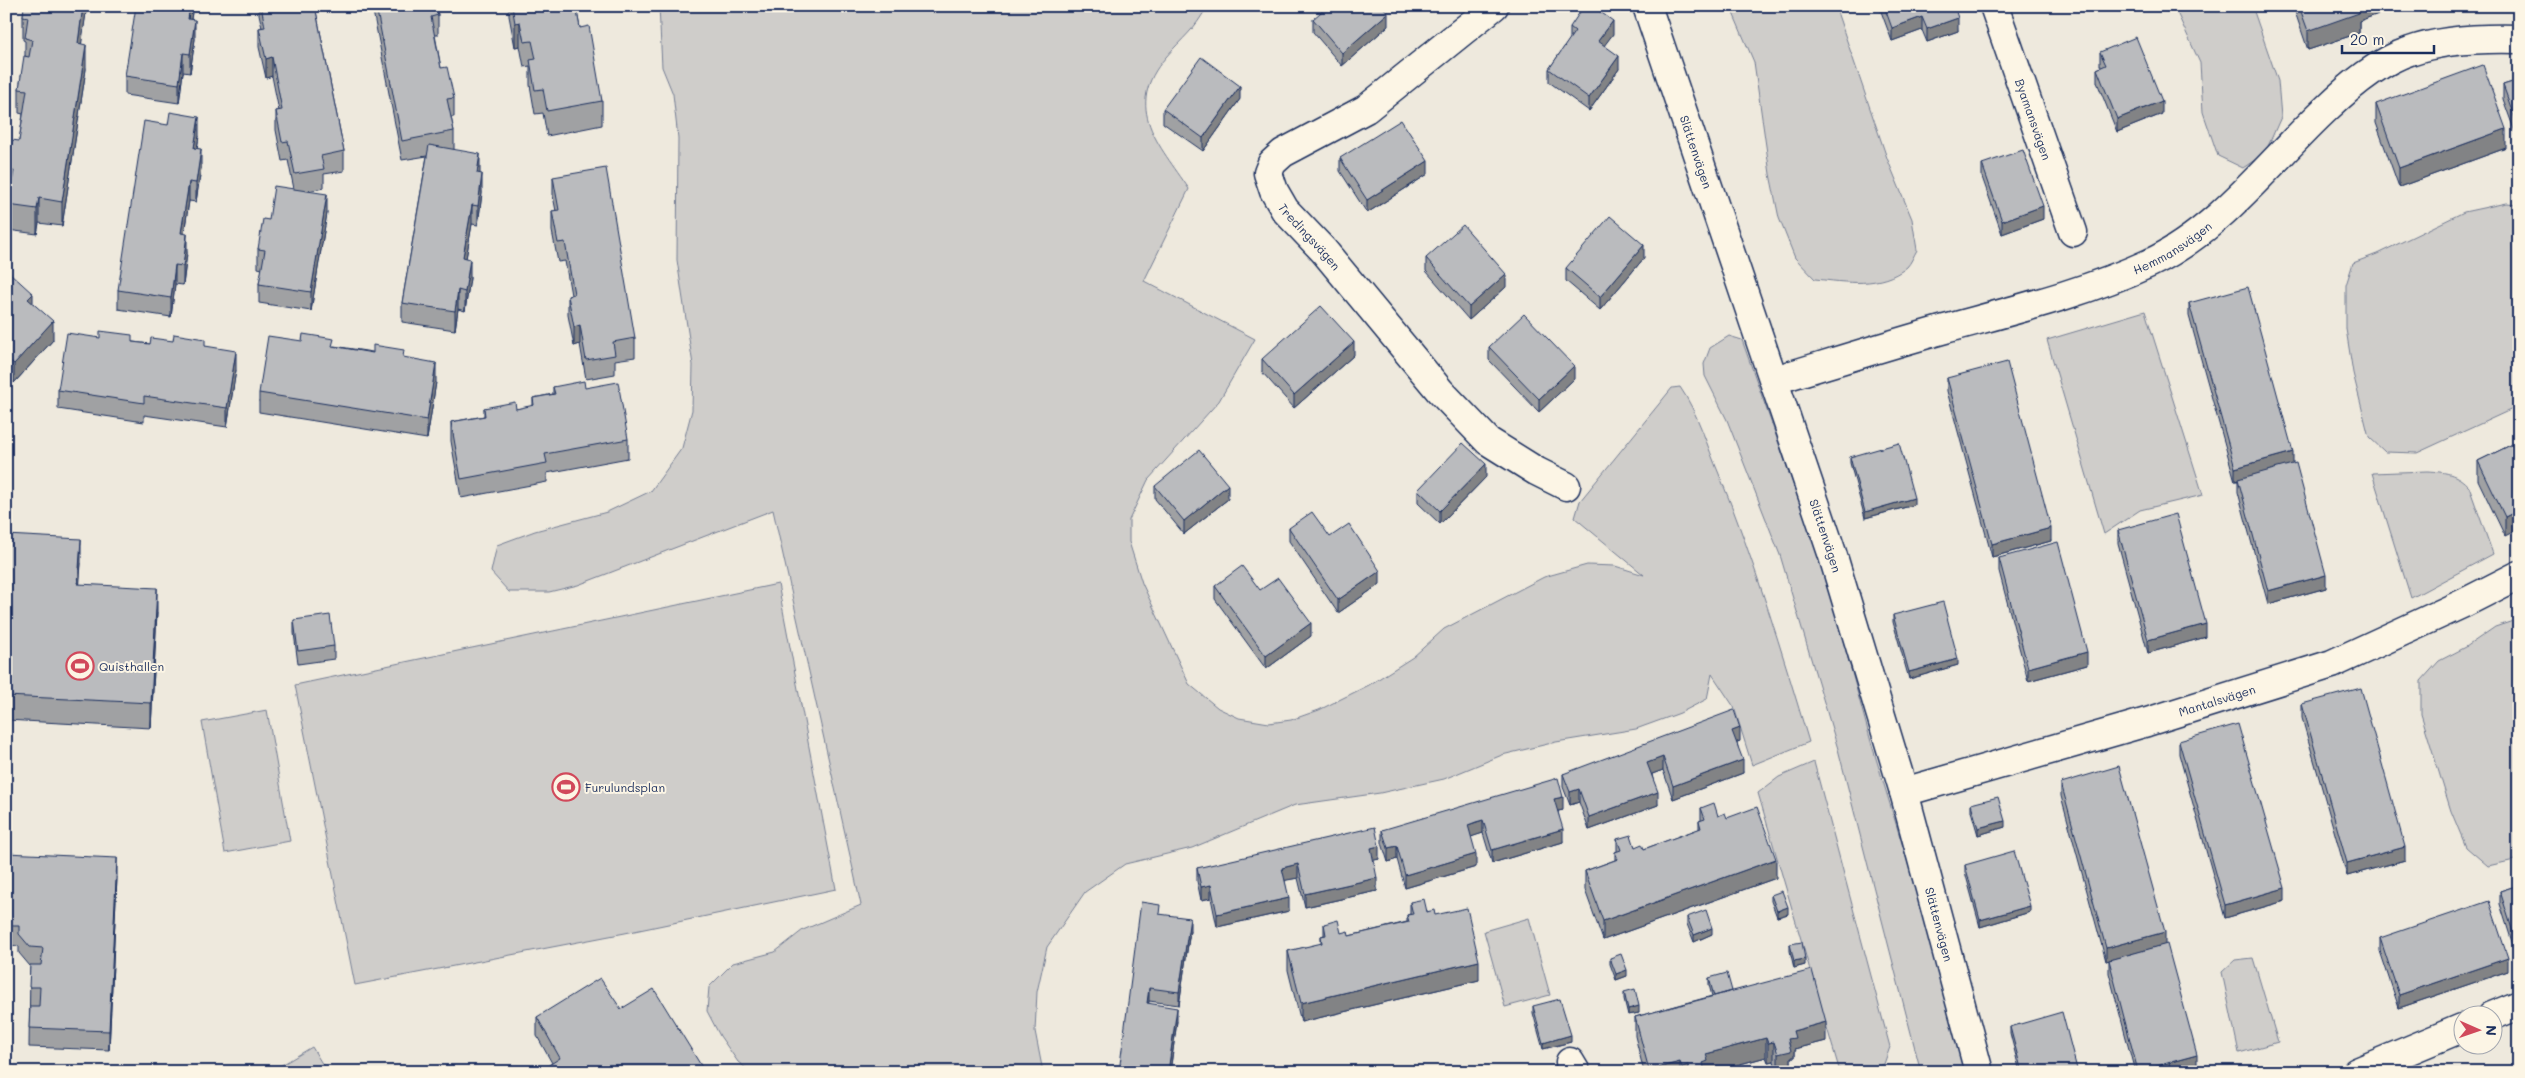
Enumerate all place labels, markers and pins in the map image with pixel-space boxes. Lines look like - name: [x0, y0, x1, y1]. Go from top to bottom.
- sports icon: Quisthallen: [65, 651, 95, 681]
- place label: Quisthallen: [99, 658, 164, 674]
- sports icon: Furulundsplan: [551, 772, 581, 802]
- place label: Furulundsplan: [585, 779, 665, 795]

